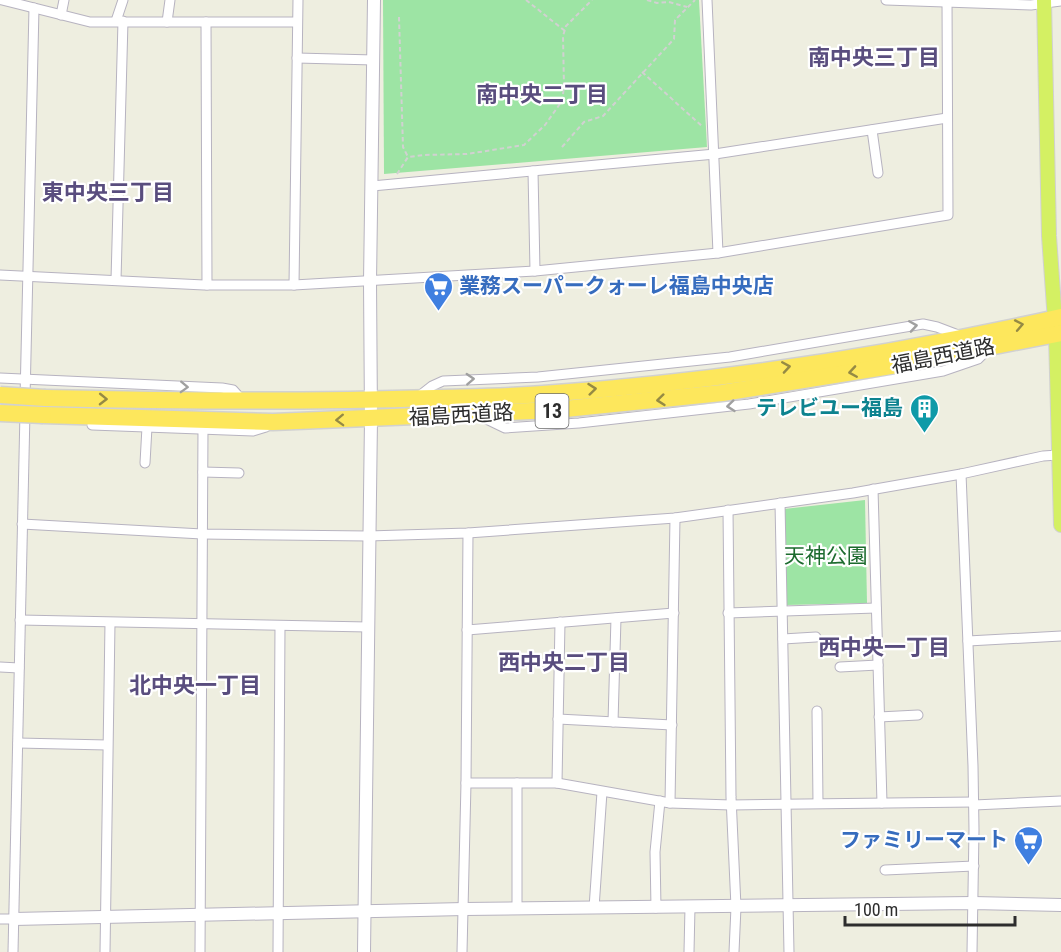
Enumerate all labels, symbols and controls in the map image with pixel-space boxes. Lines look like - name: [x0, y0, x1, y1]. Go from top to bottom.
- district label: 南中央三丁目: [808, 45, 940, 70]
- district label: 南中央二丁目: [476, 82, 608, 107]
- district label: 東中央三丁目: [42, 180, 174, 205]
- supermarket icon: 業務スーパークォーレ福島中央店: [422, 270, 454, 312]
- place label: 業務スーパークォーレ福島中央店: [459, 274, 774, 298]
- one-way arrow: [1014, 319, 1024, 332]
- one-way arrow: [908, 320, 918, 333]
- street label: 福島西道路: [889, 334, 997, 378]
- one-way arrow: [780, 361, 790, 374]
- one-way arrow: [849, 365, 859, 378]
- one-way arrow: [465, 373, 474, 386]
- one-way arrow: [180, 380, 189, 393]
- one-way arrow: [587, 383, 597, 396]
- building icon: テレビユー福島: [908, 392, 940, 434]
- one-way arrow: [99, 393, 108, 406]
- one-way arrow: [656, 393, 665, 406]
- road number: 13: [536, 394, 568, 428]
- place label: テレビユー福島: [756, 396, 903, 420]
- one-way arrow: [726, 399, 735, 412]
- street label: 福島西道路: [408, 400, 514, 430]
- one-way arrow: [336, 413, 345, 426]
- park label: 天神公園: [784, 544, 868, 568]
- district label: 西中央一丁目: [818, 635, 950, 660]
- district label: 西中央二丁目: [498, 650, 630, 675]
- district label: 北中央一丁目: [129, 673, 261, 698]
- supermarket icon: ファミリーマート: [1013, 824, 1045, 866]
- place label: ファミリーマート: [840, 828, 1008, 852]
- scale bar: [845, 889, 1014, 927]
- text: 100 m: [854, 899, 898, 920]

